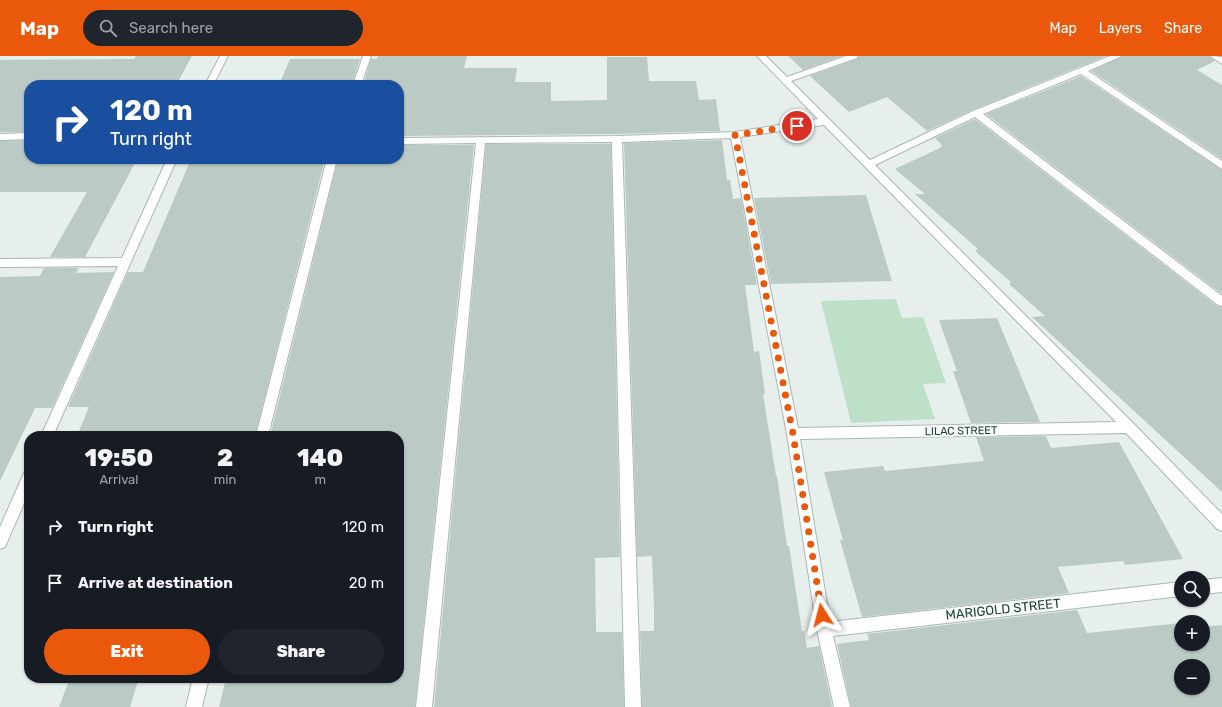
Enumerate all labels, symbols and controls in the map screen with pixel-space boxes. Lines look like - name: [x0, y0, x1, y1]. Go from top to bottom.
- search box: [83, 10, 363, 46]
- text: Map: [20, 17, 59, 40]
- icon: search: [97, 17, 119, 39]
- text: Search here: [129, 19, 213, 37]
- text: Map: [1050, 20, 1077, 37]
- text: Layers: [1099, 20, 1142, 37]
- text: Share: [1164, 20, 1202, 37]
- text: 120 m: [110, 94, 193, 127]
- icon: right: [44, 96, 96, 148]
- pin: [780, 109, 814, 143]
- icon: arrive: [786, 115, 808, 137]
- text: Turn right: [110, 128, 192, 150]
- street label: LILAC STREET: [925, 424, 998, 438]
- text: 19:50: [85, 444, 153, 472]
- text: 2: [217, 444, 233, 472]
- text: 140: [297, 444, 343, 472]
- text: Arrival: [99, 472, 138, 487]
- text: min: [214, 472, 236, 487]
- text: m: [314, 472, 326, 487]
- icon: right: [44, 516, 66, 538]
- text: Turn right: [78, 518, 153, 536]
- text: 120 m: [342, 518, 384, 536]
- map controls: [1174, 571, 1210, 695]
- button: search: [1174, 571, 1210, 607]
- icon: arrive: [44, 572, 66, 594]
- text: Arrive at destination: [78, 574, 233, 592]
- text: 20 m: [349, 574, 384, 592]
- position arrow: [801, 594, 843, 636]
- street label: MARIGOLD STREET: [945, 595, 1062, 622]
- button: +: [1174, 615, 1210, 651]
- button: Exit: [44, 629, 210, 675]
- button: Share: [218, 629, 384, 675]
- button: −: [1174, 659, 1210, 695]

